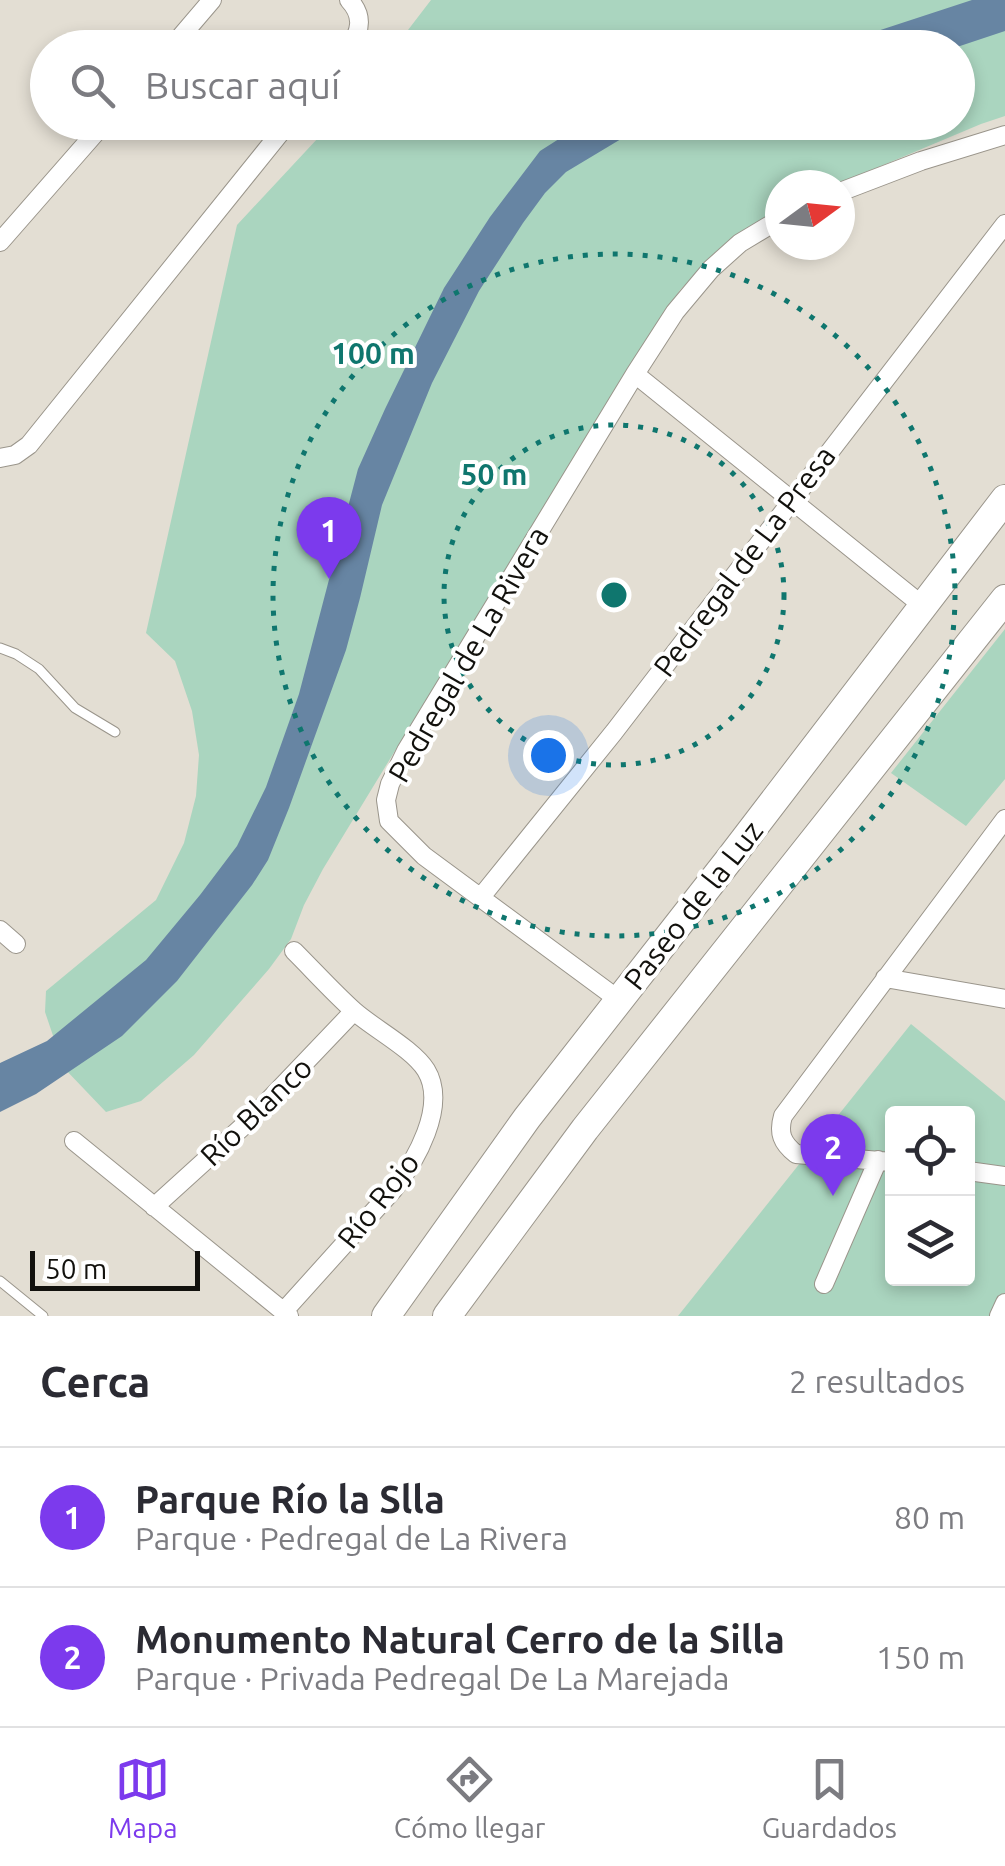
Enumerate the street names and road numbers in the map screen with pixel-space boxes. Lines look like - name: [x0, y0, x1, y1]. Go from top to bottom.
- street label: Pedregal de La Presa: [646, 439, 842, 683]
- street label: Pedregal de La Rivera: [381, 520, 555, 788]
- street label: Paseo de la Luz: [617, 814, 769, 996]
- street label: Río Blanco: [193, 1050, 319, 1172]
- street label: Río Rojo: [330, 1146, 426, 1254]

